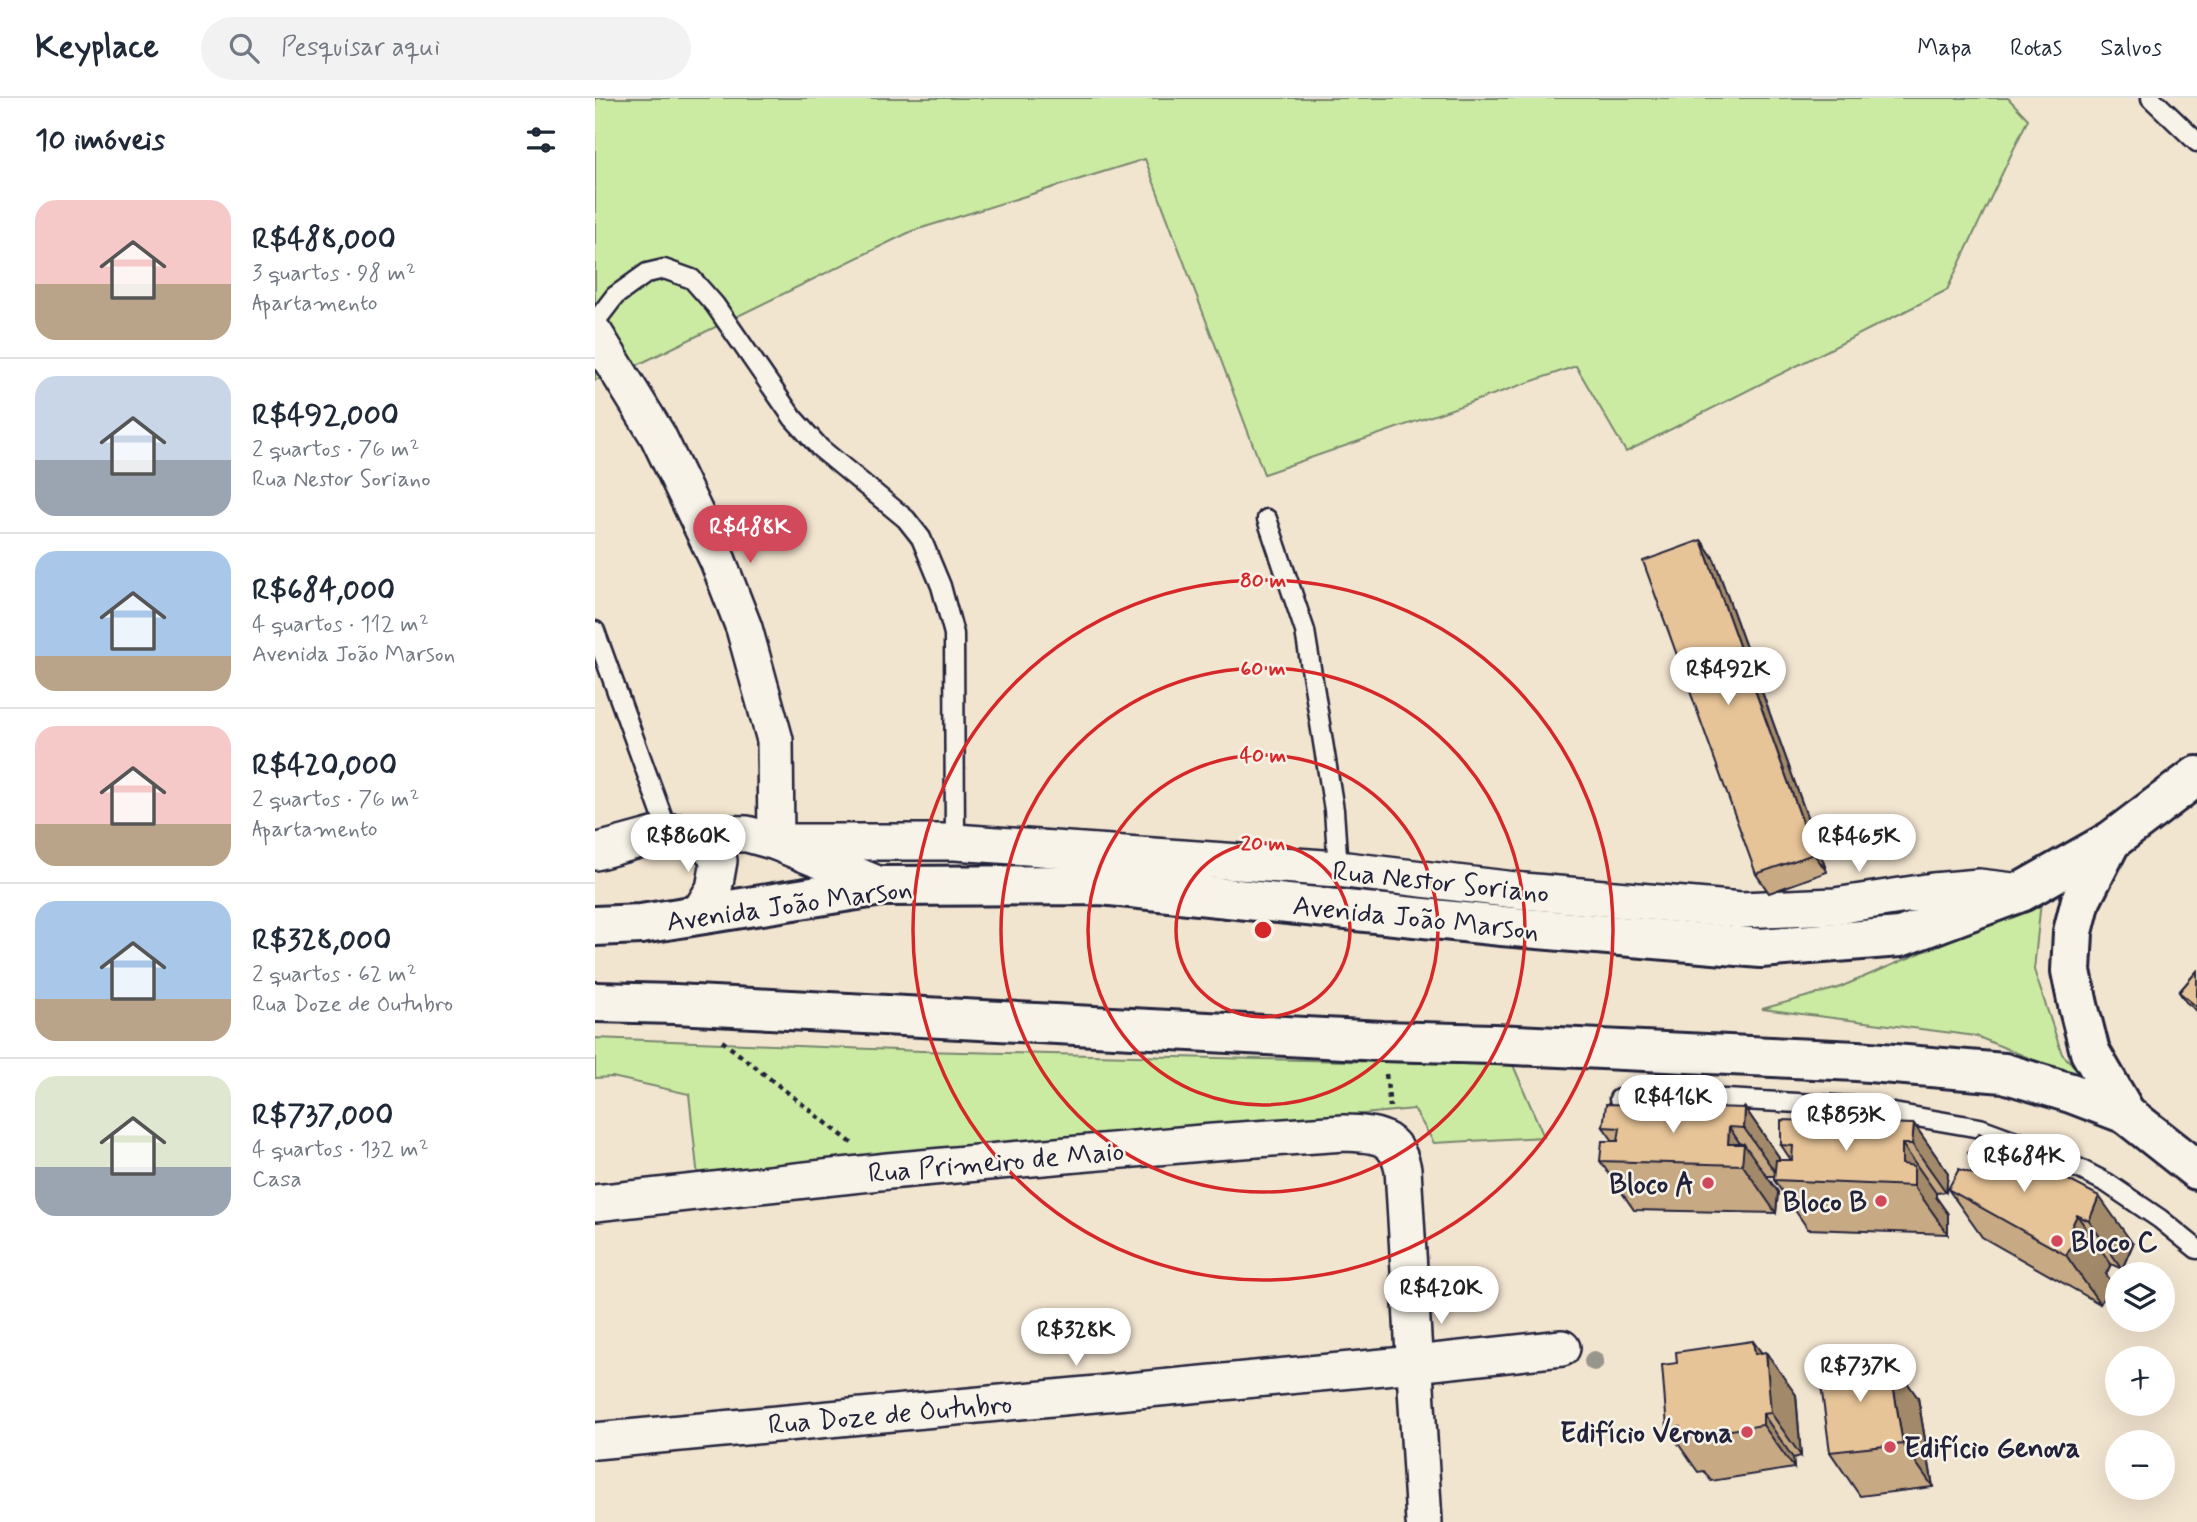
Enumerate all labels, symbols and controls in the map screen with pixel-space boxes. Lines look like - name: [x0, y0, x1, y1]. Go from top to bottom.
- search box: [201, 17, 691, 80]
- text: Keyplace: [35, 26, 159, 70]
- icon: search: [225, 29, 263, 67]
- text: Pesquisar aqui: [281, 31, 440, 65]
- text: Mapa: [1917, 33, 1972, 64]
- text: Rotas: [2010, 33, 2062, 64]
- text: Salvos: [2100, 33, 2162, 64]
- text: 10 imóveis: [35, 121, 165, 160]
- icon: filters: [522, 121, 560, 159]
- text: R$488,000: [252, 220, 396, 259]
- icon: home: [91, 228, 175, 312]
- text: 3 quartos · 98 m²: [252, 259, 416, 289]
- text: Apartamento: [252, 289, 378, 319]
- text: R$492,000: [252, 396, 399, 435]
- icon: home: [91, 404, 175, 488]
- text: 2 quartos · 76 m²: [252, 435, 420, 465]
- text: Rua Nestor Soriano: [252, 465, 431, 495]
- pin: R$488K: [693, 505, 807, 565]
- text: R$488K: [709, 513, 791, 543]
- text: 80 m: [1240, 567, 1286, 595]
- text: R$684,000: [252, 571, 395, 610]
- icon: home: [91, 579, 175, 663]
- text: 4 quartos · 112 m²: [252, 610, 429, 640]
- text: Avenida João Marson: [252, 640, 455, 670]
- pin: R$492K: [1671, 648, 1785, 707]
- text: 60 m: [1240, 655, 1286, 683]
- text: R$492K: [1686, 655, 1770, 685]
- text: 40 m: [1240, 742, 1287, 770]
- text: R$420,000: [252, 746, 397, 785]
- icon: home: [91, 754, 175, 838]
- text: 2 quartos · 76 m²: [252, 785, 420, 815]
- pin: R$860K: [631, 814, 745, 874]
- pin: R$465K: [1802, 814, 1916, 874]
- text: Apartamento: [252, 815, 378, 845]
- text: R$860K: [647, 822, 729, 852]
- text: R$465K: [1818, 822, 1900, 852]
- text: 20 m: [1241, 830, 1286, 858]
- street label: Rua Nestor Soriano: [1331, 854, 1551, 913]
- street label: Avenida João Marson: [664, 871, 914, 942]
- street label: Avenida João Marson: [1291, 888, 1541, 951]
- centre of rings: [1251, 918, 1275, 942]
- text: R$328,000: [252, 921, 391, 960]
- icon: home: [91, 929, 175, 1013]
- text: 2 quartos · 62 m²: [252, 960, 417, 990]
- text: Rua Doze de Outubro: [252, 990, 453, 1020]
- pin: R$416K: [1616, 1076, 1730, 1135]
- text: R$416K: [1634, 1083, 1712, 1113]
- pin: R$853K: [1789, 1094, 1903, 1153]
- text: R$737,000: [252, 1096, 393, 1135]
- text: R$853K: [1807, 1101, 1885, 1131]
- icon: home: [91, 1104, 175, 1188]
- street label: Rua Primeiro de Maio: [867, 1134, 1126, 1193]
- pin: R$684K: [1967, 1134, 2081, 1194]
- text: 4 quartos · 132 m²: [252, 1135, 429, 1165]
- text: R$684K: [1983, 1142, 2065, 1172]
- text: Casa: [252, 1165, 302, 1195]
- place label: Bloco A: [1609, 1167, 1694, 1204]
- marker: Bloco A: [1700, 1175, 1716, 1191]
- place label: Bloco B: [1783, 1185, 1867, 1222]
- marker: Bloco B: [1873, 1193, 1889, 1209]
- place label: Bloco C: [2071, 1225, 2158, 1262]
- marker: Bloco C: [2049, 1233, 2065, 1249]
- map controls: [2105, 1262, 2175, 1500]
- button: layers: [2105, 1262, 2175, 1332]
- pin: R$420K: [1384, 1266, 1498, 1326]
- text: R$420K: [1400, 1274, 1482, 1304]
- pin: R$328K: [1019, 1308, 1133, 1368]
- text: R$328K: [1037, 1316, 1115, 1346]
- pin: R$737K: [1803, 1344, 1917, 1404]
- button: +: [2105, 1346, 2175, 1416]
- text: R$737K: [1820, 1352, 1900, 1382]
- street label: Rua Doze de Outubro: [767, 1386, 1014, 1445]
- place label: Edifício Verona: [1560, 1416, 1733, 1453]
- marker: Edifício Verona: [1739, 1424, 1755, 1440]
- button: −: [2105, 1430, 2175, 1500]
- place label: Edifício Genova: [1904, 1431, 2080, 1468]
- marker: Edifício Genova: [1882, 1439, 1898, 1455]

